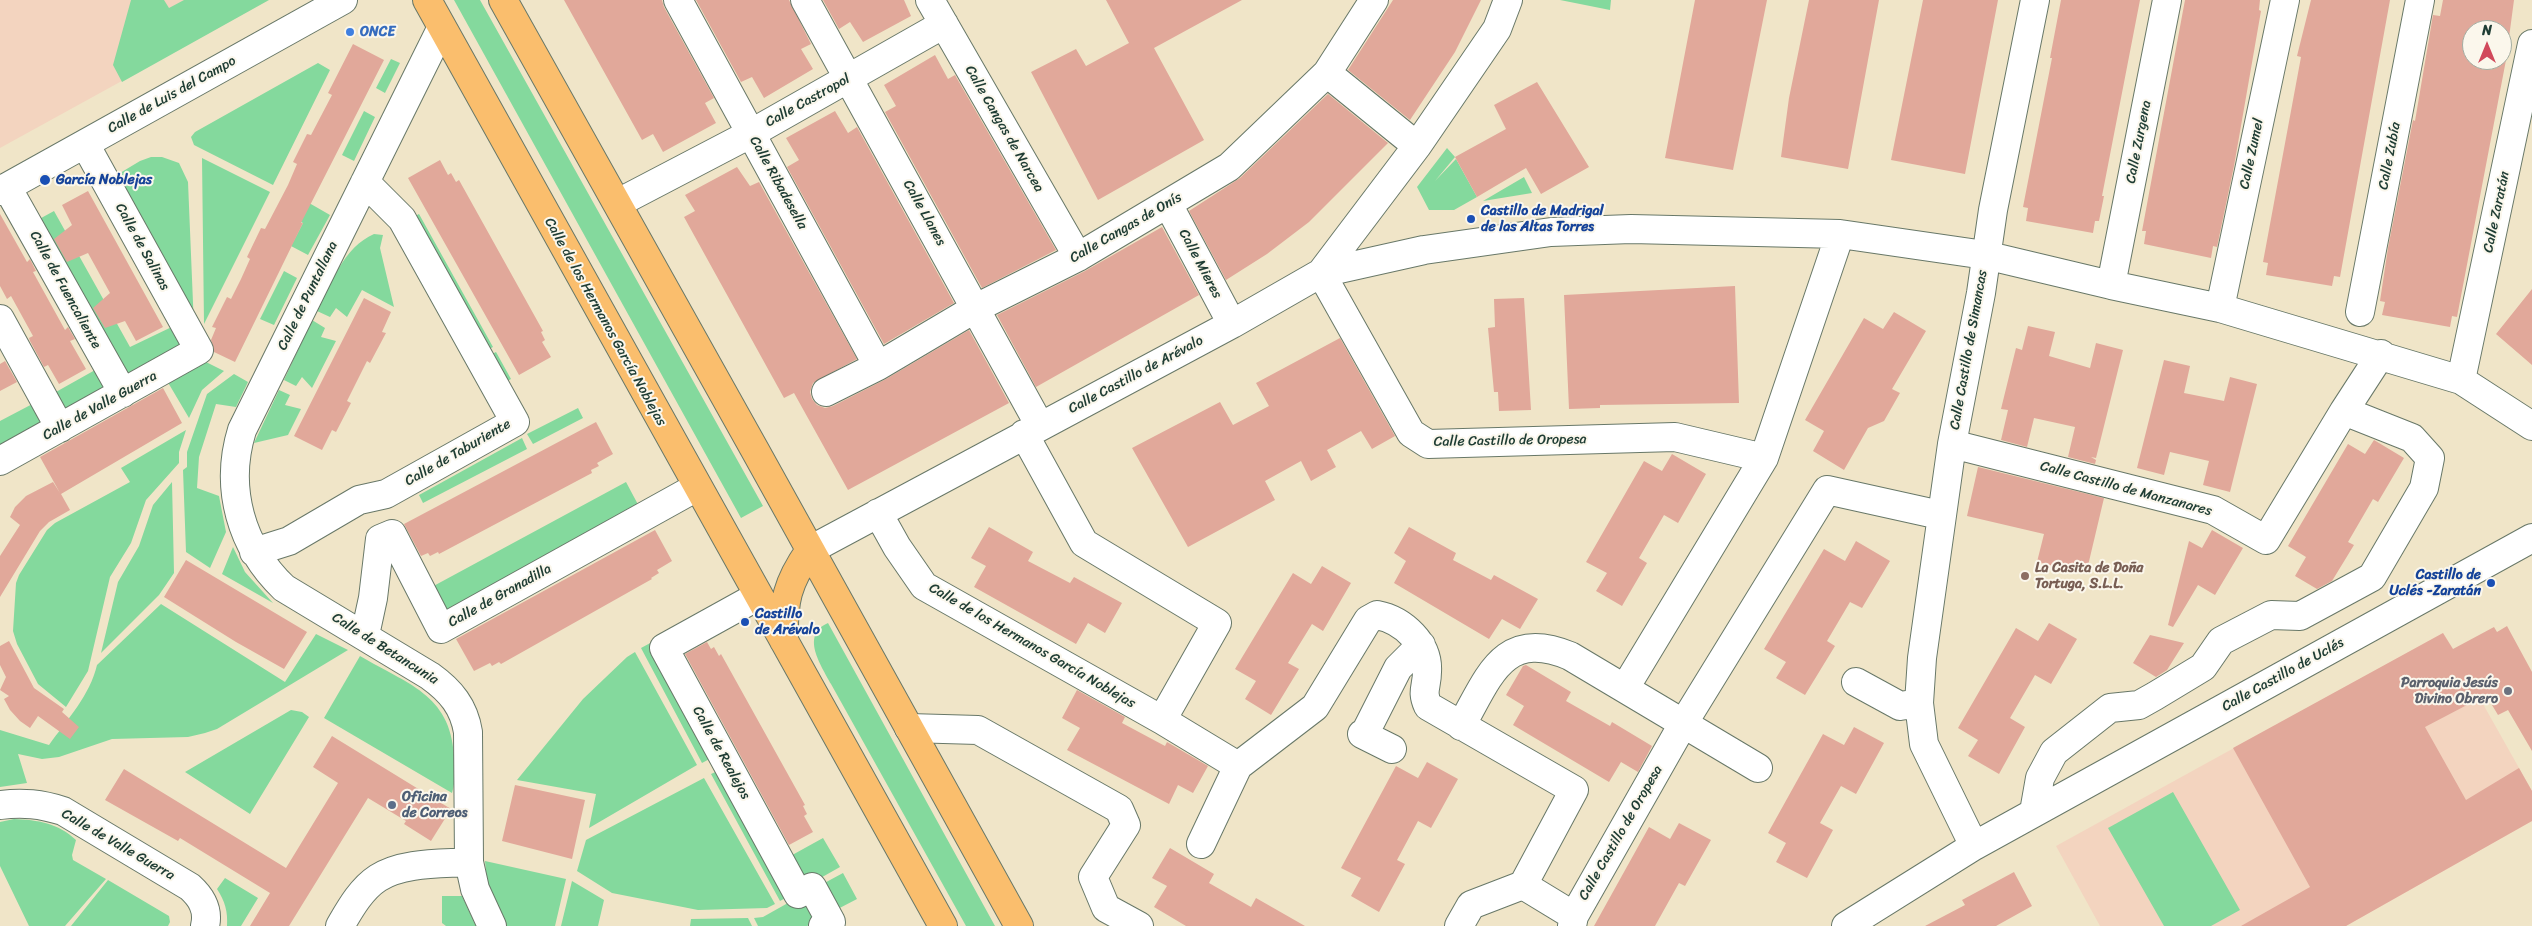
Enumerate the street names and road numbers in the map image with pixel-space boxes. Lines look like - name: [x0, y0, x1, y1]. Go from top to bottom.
- street label: Calle de Luis del Campo: [105, 53, 239, 137]
- street label: Calle Cangas de Narcea: [961, 63, 1047, 195]
- street label: Calle Castropol: [763, 71, 853, 131]
- street label: Calle Zurgena: [2123, 99, 2155, 185]
- street label: Calle Zumel: [2236, 117, 2268, 191]
- street label: Calle Zubía: [2375, 121, 2405, 191]
- street label: Calle Ribadesella: [746, 134, 810, 232]
- street label: Calle Zaratán: [2480, 170, 2514, 254]
- street label: Calle Llanes: [899, 177, 949, 249]
- street label: Calle Cangas de Onís: [1067, 189, 1185, 267]
- street label: Calle de Salinas: [111, 201, 173, 293]
- street label: Calle de los Hermanos García Noblejas: [541, 215, 669, 429]
- street label: Calle Mieres: [1175, 227, 1225, 301]
- street label: Calle de Fuencaliente: [26, 228, 104, 352]
- street label: Calle de Puntallana: [274, 239, 342, 353]
- street label: Calle Castillo de Simancas: [1947, 269, 1991, 431]
- street label: Calle Castillo de Arévalo: [1066, 332, 1206, 418]
- street label: Calle de Valle Guerra: [40, 368, 160, 444]
- street label: Calle de Taburiente: [402, 416, 514, 490]
- street label: Calle Castillo de Oropesa: [1433, 431, 1587, 451]
- street label: Calle Castillo de Manzanares: [2038, 458, 2214, 520]
- street label: Calle de Granadilla: [446, 561, 554, 631]
- street label: Calle de los Hermanos García Noblejas: [926, 580, 1138, 712]
- street label: Calle de Betancunia: [329, 609, 441, 689]
- street label: Calle Castillo de Uclés: [2219, 635, 2347, 715]
- street label: Calle de Realejos: [689, 704, 753, 802]
- street label: Calle Castillo de Oropesa: [1576, 763, 1666, 903]
- street label: Calle de Valle Guerra: [58, 806, 178, 884]

